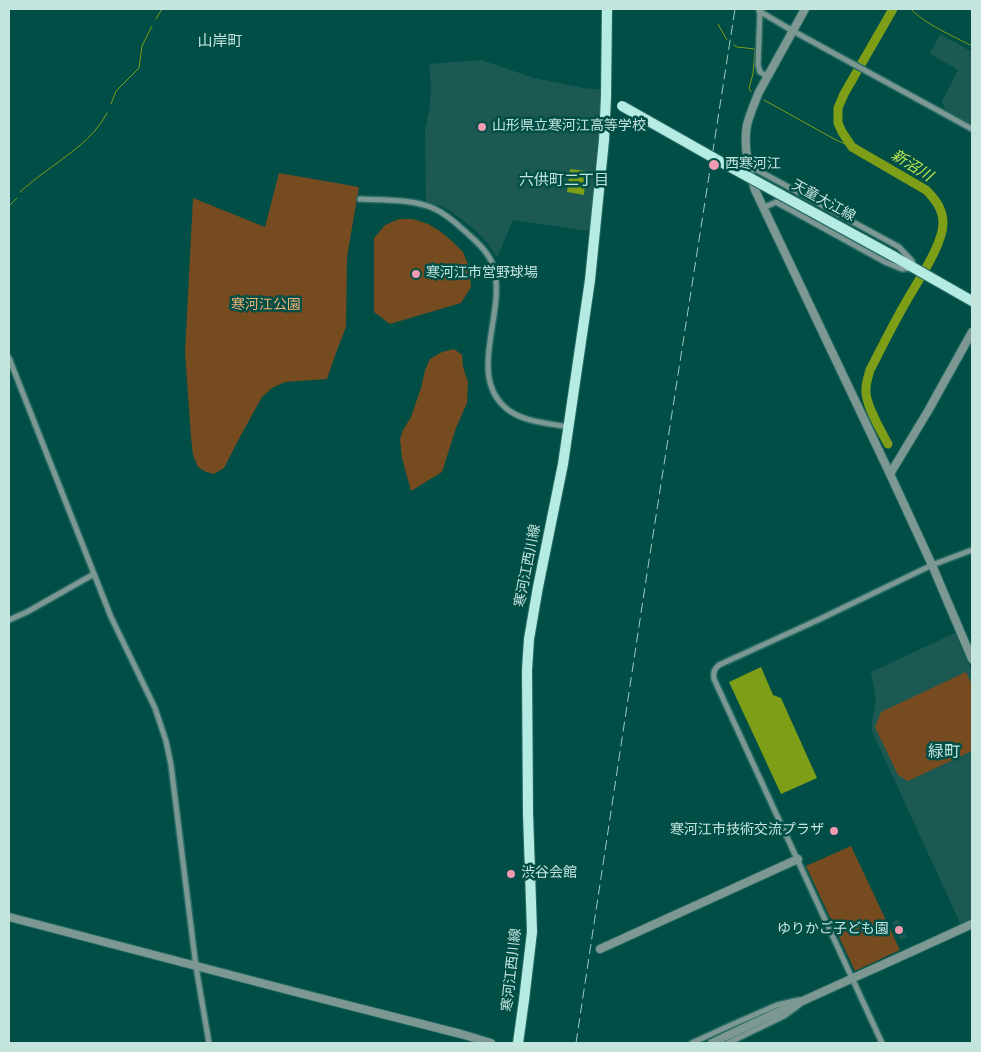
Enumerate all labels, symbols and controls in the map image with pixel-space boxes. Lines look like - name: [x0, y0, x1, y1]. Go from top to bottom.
- district label: 山岸町: [198, 34, 242, 52]
- place label: 山形県立寒河江高等学校: [492, 119, 646, 135]
- marker: 山形県立寒河江高等学校: [476, 121, 488, 133]
- water label: 新沼川: [887, 147, 935, 187]
- place label: 西寒河江: [725, 157, 781, 173]
- marker: 西寒河江: [707, 158, 721, 172]
- district label: 六供町二丁目: [519, 173, 609, 191]
- street label: 天童大江線: [788, 178, 858, 226]
- place label: 寒河江市営野球場: [426, 266, 538, 282]
- marker: 寒河江市営野球場: [410, 268, 422, 280]
- park label: 寒河江公園: [231, 298, 301, 314]
- street label: 寒河江西川線: [513, 523, 545, 609]
- district label: 緑町: [928, 744, 960, 764]
- place label: 寒河江市技術交流プラザ: [670, 823, 824, 839]
- marker: 寒河江市技術交流プラザ: [828, 825, 840, 837]
- place label: 渋谷会館: [521, 866, 577, 882]
- marker: 渋谷会館: [505, 868, 517, 880]
- place label: ゆりかご子ども園: [777, 922, 889, 938]
- marker: ゆりかご子ども園: [893, 924, 905, 936]
- street label: 寒河江西川線: [500, 927, 526, 1013]

